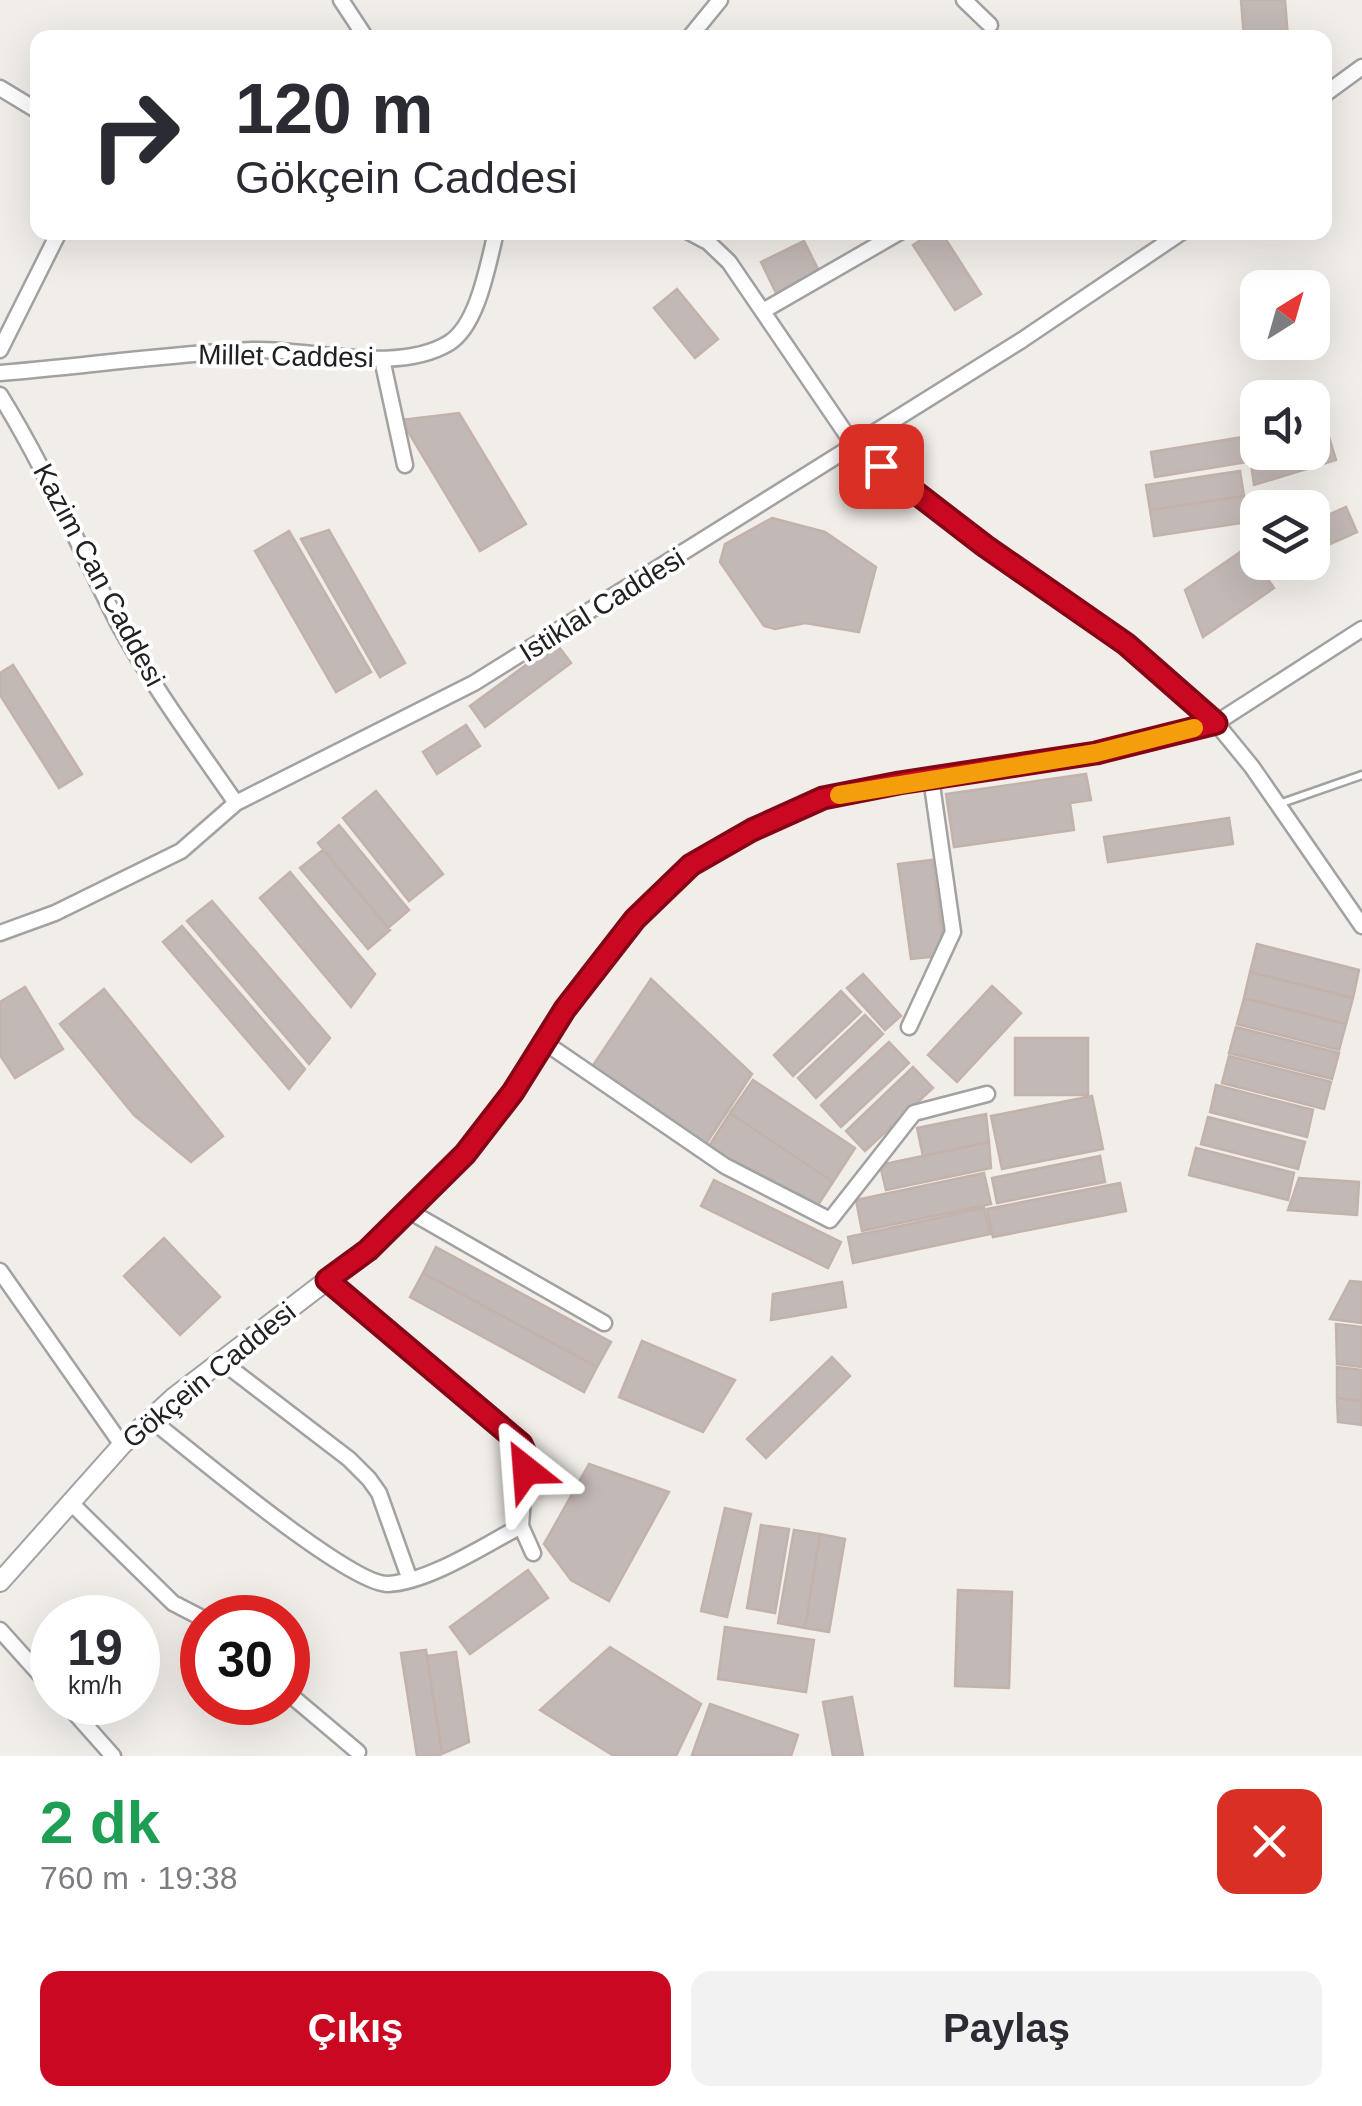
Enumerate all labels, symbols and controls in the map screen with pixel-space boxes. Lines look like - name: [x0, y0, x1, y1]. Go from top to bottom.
- icon: right: [70, 70, 200, 200]
- text: 120 m: [235, 70, 433, 148]
- text: Gökçein Caddesi: [235, 152, 578, 203]
- north arrow: [1240, 270, 1330, 360]
- map controls: [1240, 270, 1330, 580]
- street label: Millet Caddesi: [198, 339, 374, 373]
- button: sound: [1240, 380, 1330, 470]
- pin: [839, 424, 924, 509]
- icon: arrive: [854, 439, 909, 494]
- street label: Kazim Can Caddesi: [27, 458, 171, 692]
- button: layers: [1240, 490, 1330, 580]
- street label: Istiklal Caddesi: [514, 542, 690, 668]
- street label: Gökçein Caddesi: [116, 1296, 302, 1454]
- position arrow: [474, 1418, 578, 1522]
- speed limit sign: 30: [180, 1595, 310, 1725]
- text: 19: [67, 1620, 123, 1676]
- text: km/h: [68, 1671, 122, 1699]
- text: 2 dk: [40, 1789, 160, 1856]
- button: close: [1217, 1789, 1322, 1894]
- text: 760 m · 19:38: [40, 1860, 237, 1896]
- button: Çıkış: [40, 1971, 671, 2086]
- button: Paylaş: [691, 1971, 1322, 2086]

